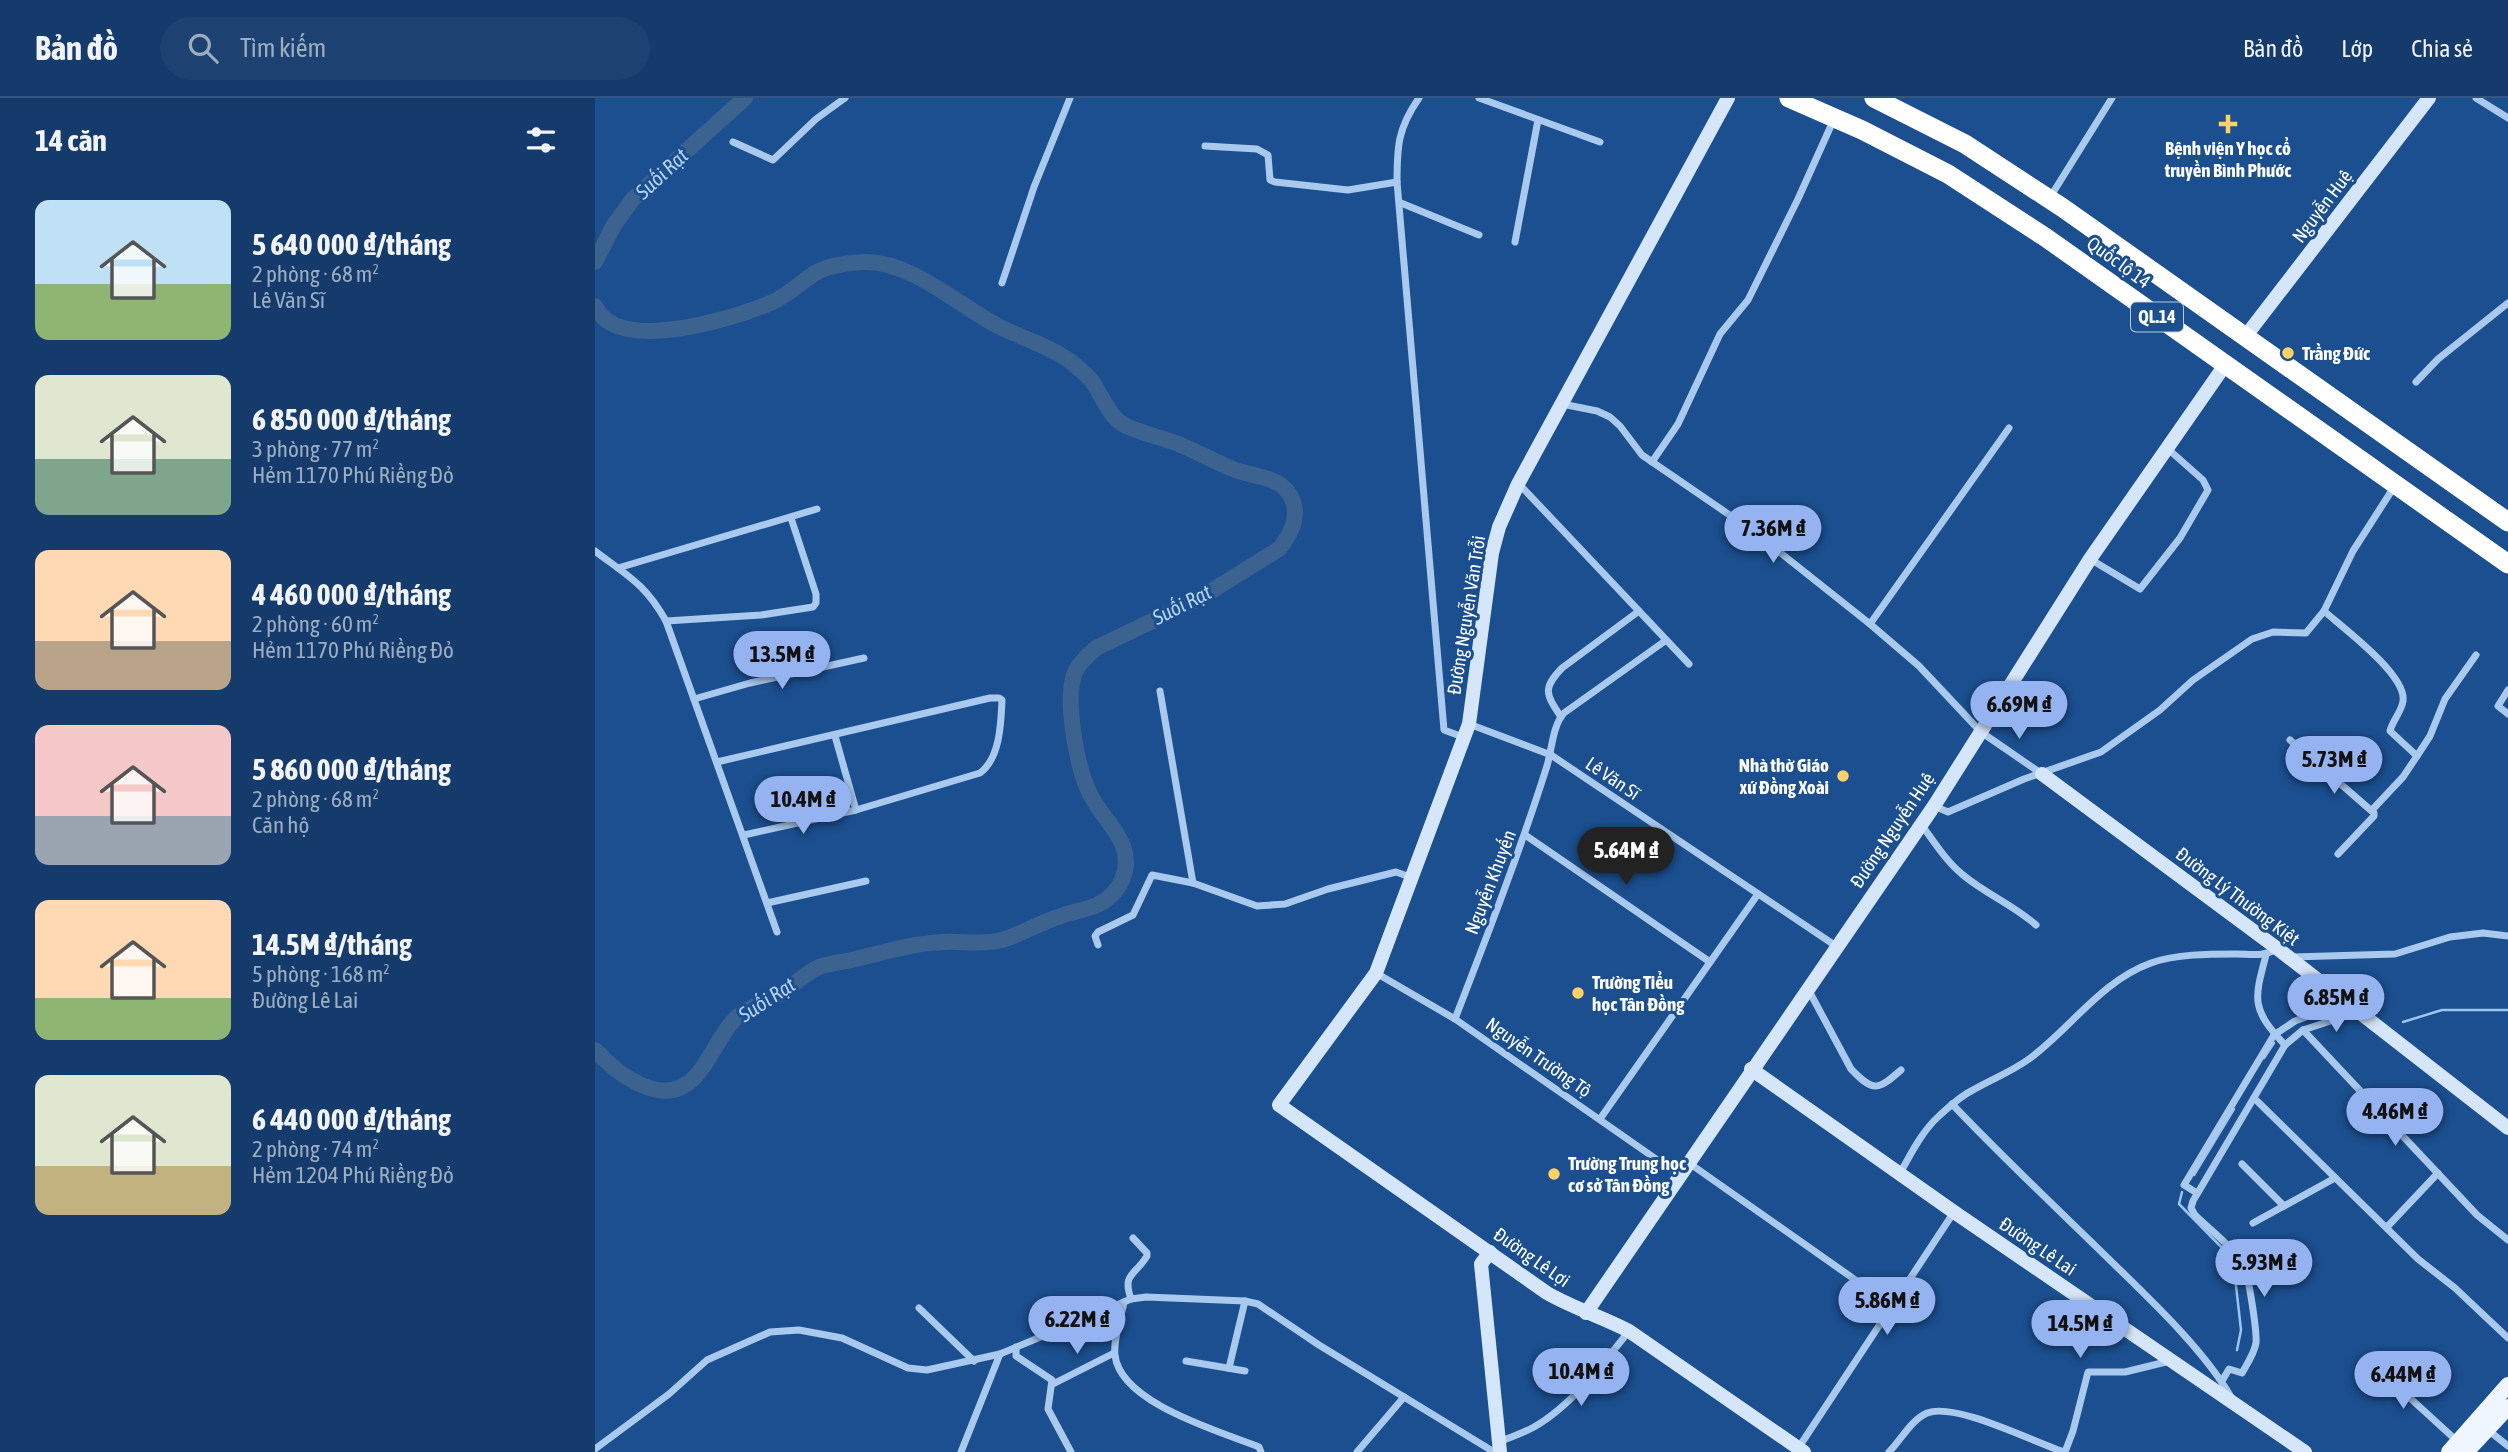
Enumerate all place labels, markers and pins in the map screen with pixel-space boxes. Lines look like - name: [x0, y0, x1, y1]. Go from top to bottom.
- marker: Bệnh viện Y học cổ truyền Bình Phước: [2218, 114, 2238, 134]
- place label: Bệnh viện Y học cổ truyền Bình Phước: [2164, 137, 2291, 181]
- place label: Trầng Đức: [2302, 342, 2370, 364]
- marker: Trầng Đức: [2280, 345, 2296, 361]
- pin: 7.36M ₫: [1708, 505, 1838, 565]
- pin: 13.5M ₫: [717, 632, 847, 691]
- pin: 6.69M ₫: [1954, 682, 2084, 741]
- pin: 5.73M ₫: [2269, 736, 2399, 796]
- place label: Nhà thờ Giáo xứ Đồng Xoài: [1739, 754, 1829, 798]
- marker: Nhà thờ Giáo xứ Đồng Xoài: [1835, 768, 1851, 784]
- pin: 10.4M ₫: [738, 776, 868, 836]
- pin: 5.64M ₫: [1561, 828, 1691, 887]
- place label: Trường Tiểu học Tân Đồng: [1592, 971, 1685, 1015]
- pin: 6.85M ₫: [2271, 974, 2401, 1034]
- marker: Trường Tiểu học Tân Đồng: [1570, 985, 1586, 1001]
- pin: 4.46M ₫: [2330, 1088, 2460, 1148]
- place label: Trường Trung học cơ sở Tân Đồng: [1568, 1152, 1686, 1196]
- marker: Trường Trung học cơ sở Tân Đồng: [1546, 1166, 1562, 1182]
- pin: 5.93M ₫: [2199, 1240, 2329, 1299]
- pin: 5.86M ₫: [1822, 1278, 1952, 1337]
- pin: 6.22M ₫: [1012, 1296, 1142, 1356]
- pin: 14.5M ₫: [2015, 1300, 2145, 1360]
- pin: 10.4M ₫: [1516, 1348, 1646, 1408]
- pin: 6.44M ₫: [2338, 1352, 2468, 1411]

